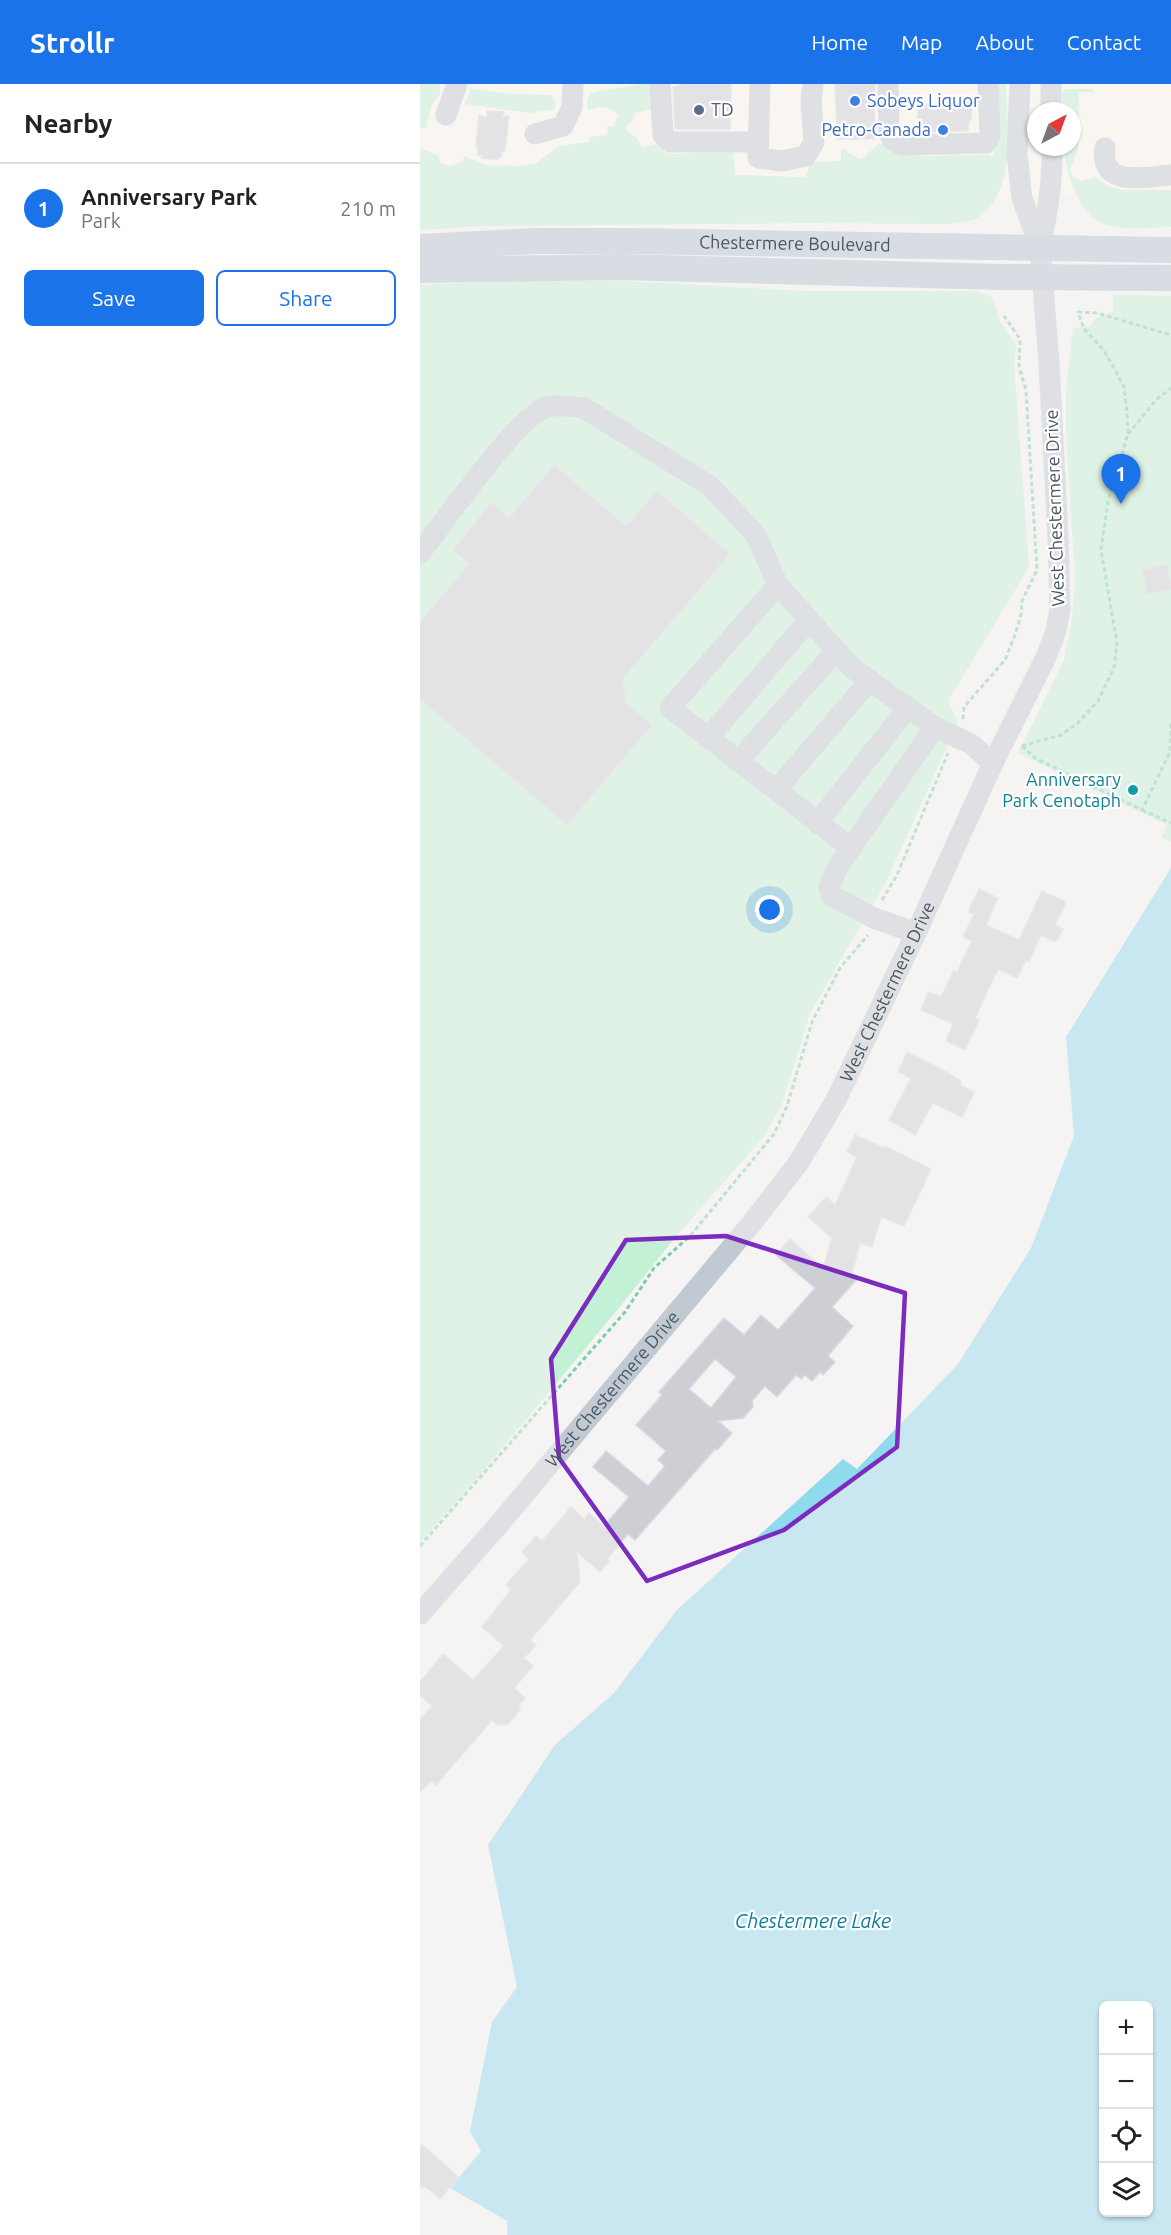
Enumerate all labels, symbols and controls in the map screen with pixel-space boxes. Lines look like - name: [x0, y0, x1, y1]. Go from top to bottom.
- text: Strollr: [30, 27, 115, 58]
- text: Home: [811, 30, 868, 54]
- text: Map: [901, 30, 942, 54]
- text: About: [975, 30, 1034, 54]
- text: Contact: [1067, 30, 1141, 54]
- place label: Sobeys Liquor: [867, 90, 980, 110]
- marker: Sobeys Liquor: [848, 94, 862, 108]
- place label: TD: [711, 99, 734, 119]
- north arrow: [1027, 102, 1081, 156]
- marker: TD: [692, 103, 706, 117]
- text: Nearby: [24, 109, 112, 138]
- place label: Petro-Canada: [821, 119, 931, 139]
- marker: Petro-Canada: [936, 123, 950, 137]
- text: Anniversary Park: [81, 184, 257, 209]
- text: 1: [38, 197, 49, 220]
- text: 210 m: [340, 197, 396, 220]
- text: Park: [81, 209, 121, 232]
- street label: Chestermere Boulevard: [699, 231, 891, 254]
- button: Save: [24, 270, 204, 326]
- button: Share: [216, 270, 396, 326]
- street label: West Chestermere Drive: [1041, 409, 1067, 607]
- pin: 1: [1102, 454, 1140, 504]
- place label: Anniversary Park Cenotaph: [1002, 769, 1121, 810]
- marker: Anniversary Park Cenotaph: [1126, 783, 1140, 797]
- your location: [755, 895, 784, 924]
- street label: West Chestermere Drive: [835, 898, 938, 1085]
- street label: West Chestermere Drive: [541, 1307, 683, 1470]
- water label: Chestermere Lake: [735, 1909, 891, 1932]
- map controls: [1099, 2001, 1153, 2217]
- button: +: [1099, 2001, 1153, 2055]
- button: −: [1099, 2055, 1153, 2109]
- button: locate: [1099, 2109, 1153, 2163]
- button: layers: [1099, 2163, 1153, 2217]

